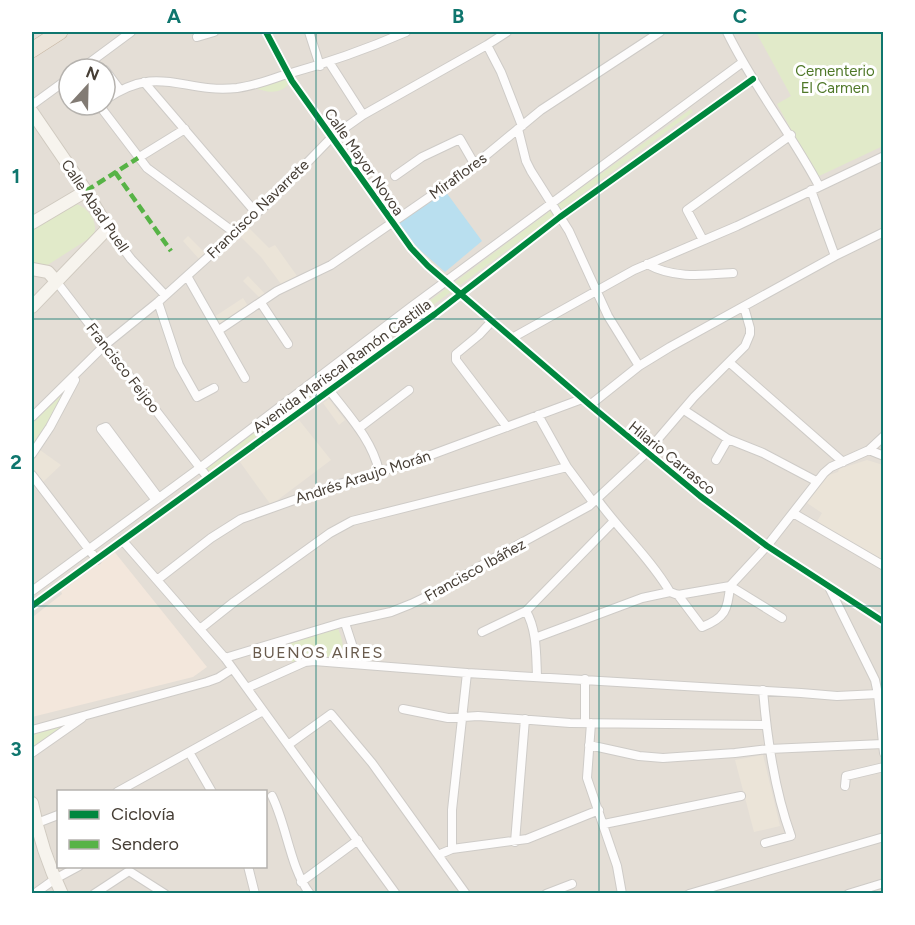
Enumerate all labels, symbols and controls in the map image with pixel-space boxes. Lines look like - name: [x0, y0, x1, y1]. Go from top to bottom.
- text: A: [167, 4, 182, 28]
- text: B: [452, 4, 464, 28]
- text: C: [733, 4, 747, 28]
- north arrow: [57, 57, 117, 117]
- text: N: [83, 62, 102, 85]
- park label: Cementerio El Carmen: [795, 62, 875, 97]
- street label: Calle Mayor Novoa: [320, 105, 408, 219]
- street label: Miraflores: [426, 149, 490, 203]
- street label: Calle Abad Puell: [57, 156, 133, 256]
- street label: Francisco Navarrete: [203, 156, 313, 262]
- text: 1: [12, 164, 20, 188]
- street label: Avenida Mariscal Ramón Castilla: [249, 295, 435, 437]
- street label: Francisco Feijoo: [82, 319, 164, 417]
- street label: Hilario Carrasco: [625, 417, 719, 499]
- street label: Andrés Araujo Morán: [293, 447, 433, 507]
- text: 2: [10, 450, 22, 474]
- street label: Francisco Ibáñez: [421, 535, 529, 605]
- district label: BUENOS AIRES: [252, 643, 384, 662]
- text: 3: [10, 737, 22, 761]
- legend: [57, 790, 267, 868]
- text: Ciclovía: [111, 803, 175, 825]
- text: Sendero: [111, 833, 179, 855]

